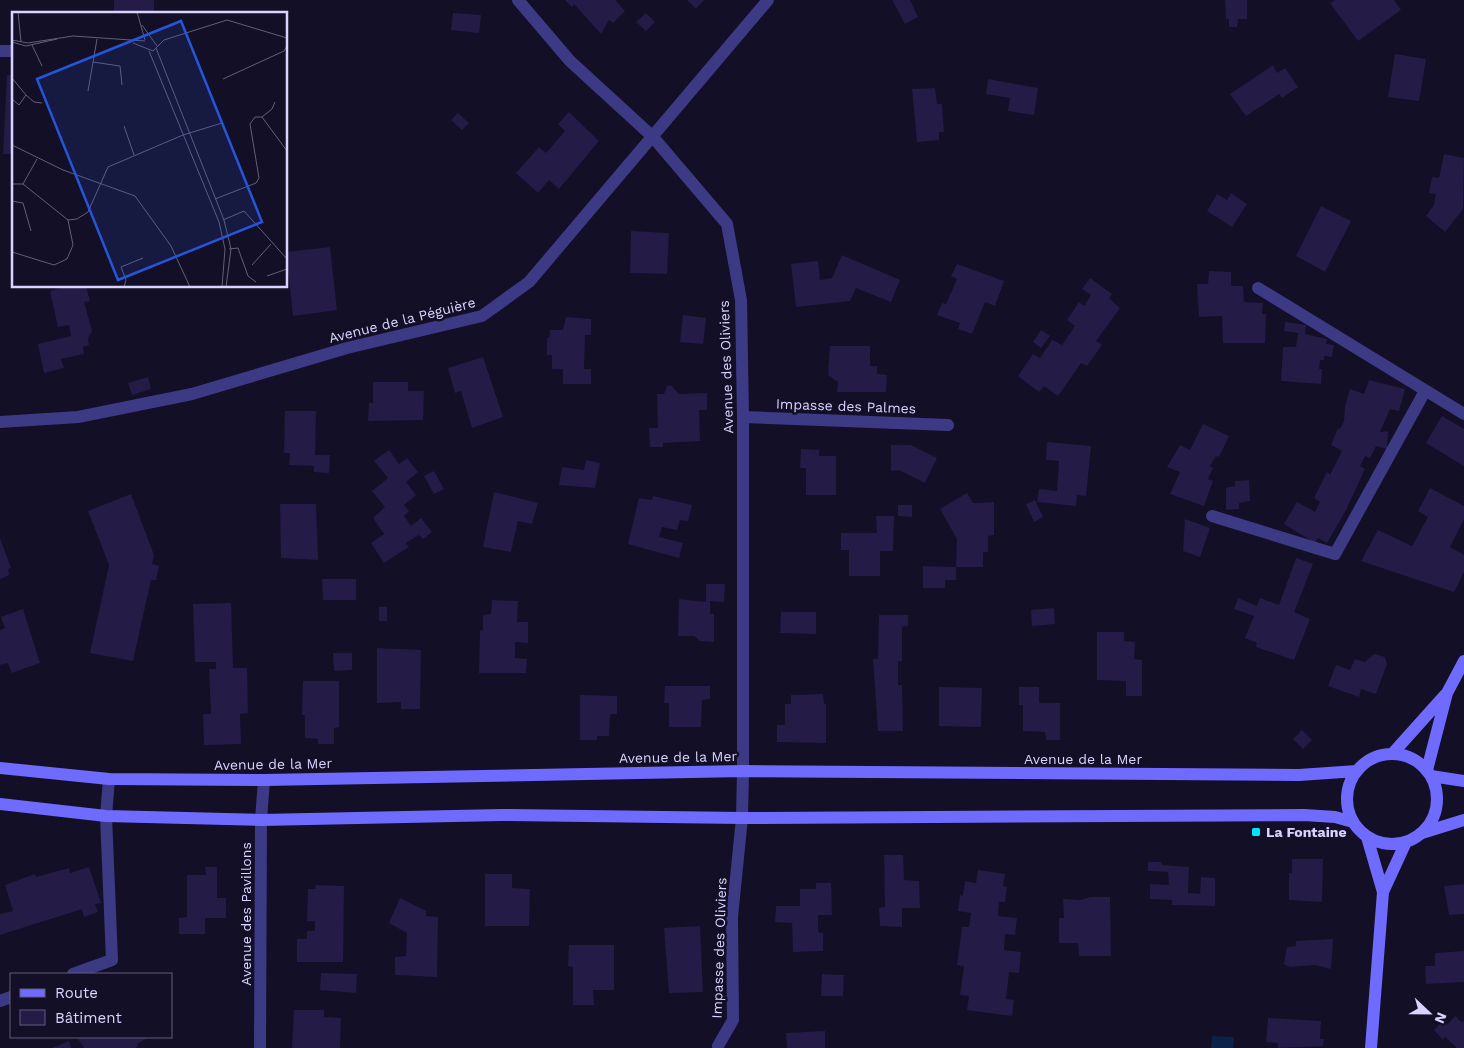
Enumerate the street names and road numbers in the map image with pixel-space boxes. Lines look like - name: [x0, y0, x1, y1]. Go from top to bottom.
- street label: Avenue de la Péguière: [327, 294, 477, 346]
- street label: Avenue des Oliviers: [716, 300, 736, 434]
- street label: Impasse des Palmes: [776, 396, 916, 416]
- street label: Avenue de la Mer: [619, 748, 738, 766]
- street label: Avenue de la Mer: [1024, 751, 1142, 767]
- street label: Avenue de la Mer: [214, 755, 333, 773]
- street label: Avenue des Pavillons: [238, 842, 254, 986]
- street label: Impasse des Oliviers: [709, 877, 729, 1019]

